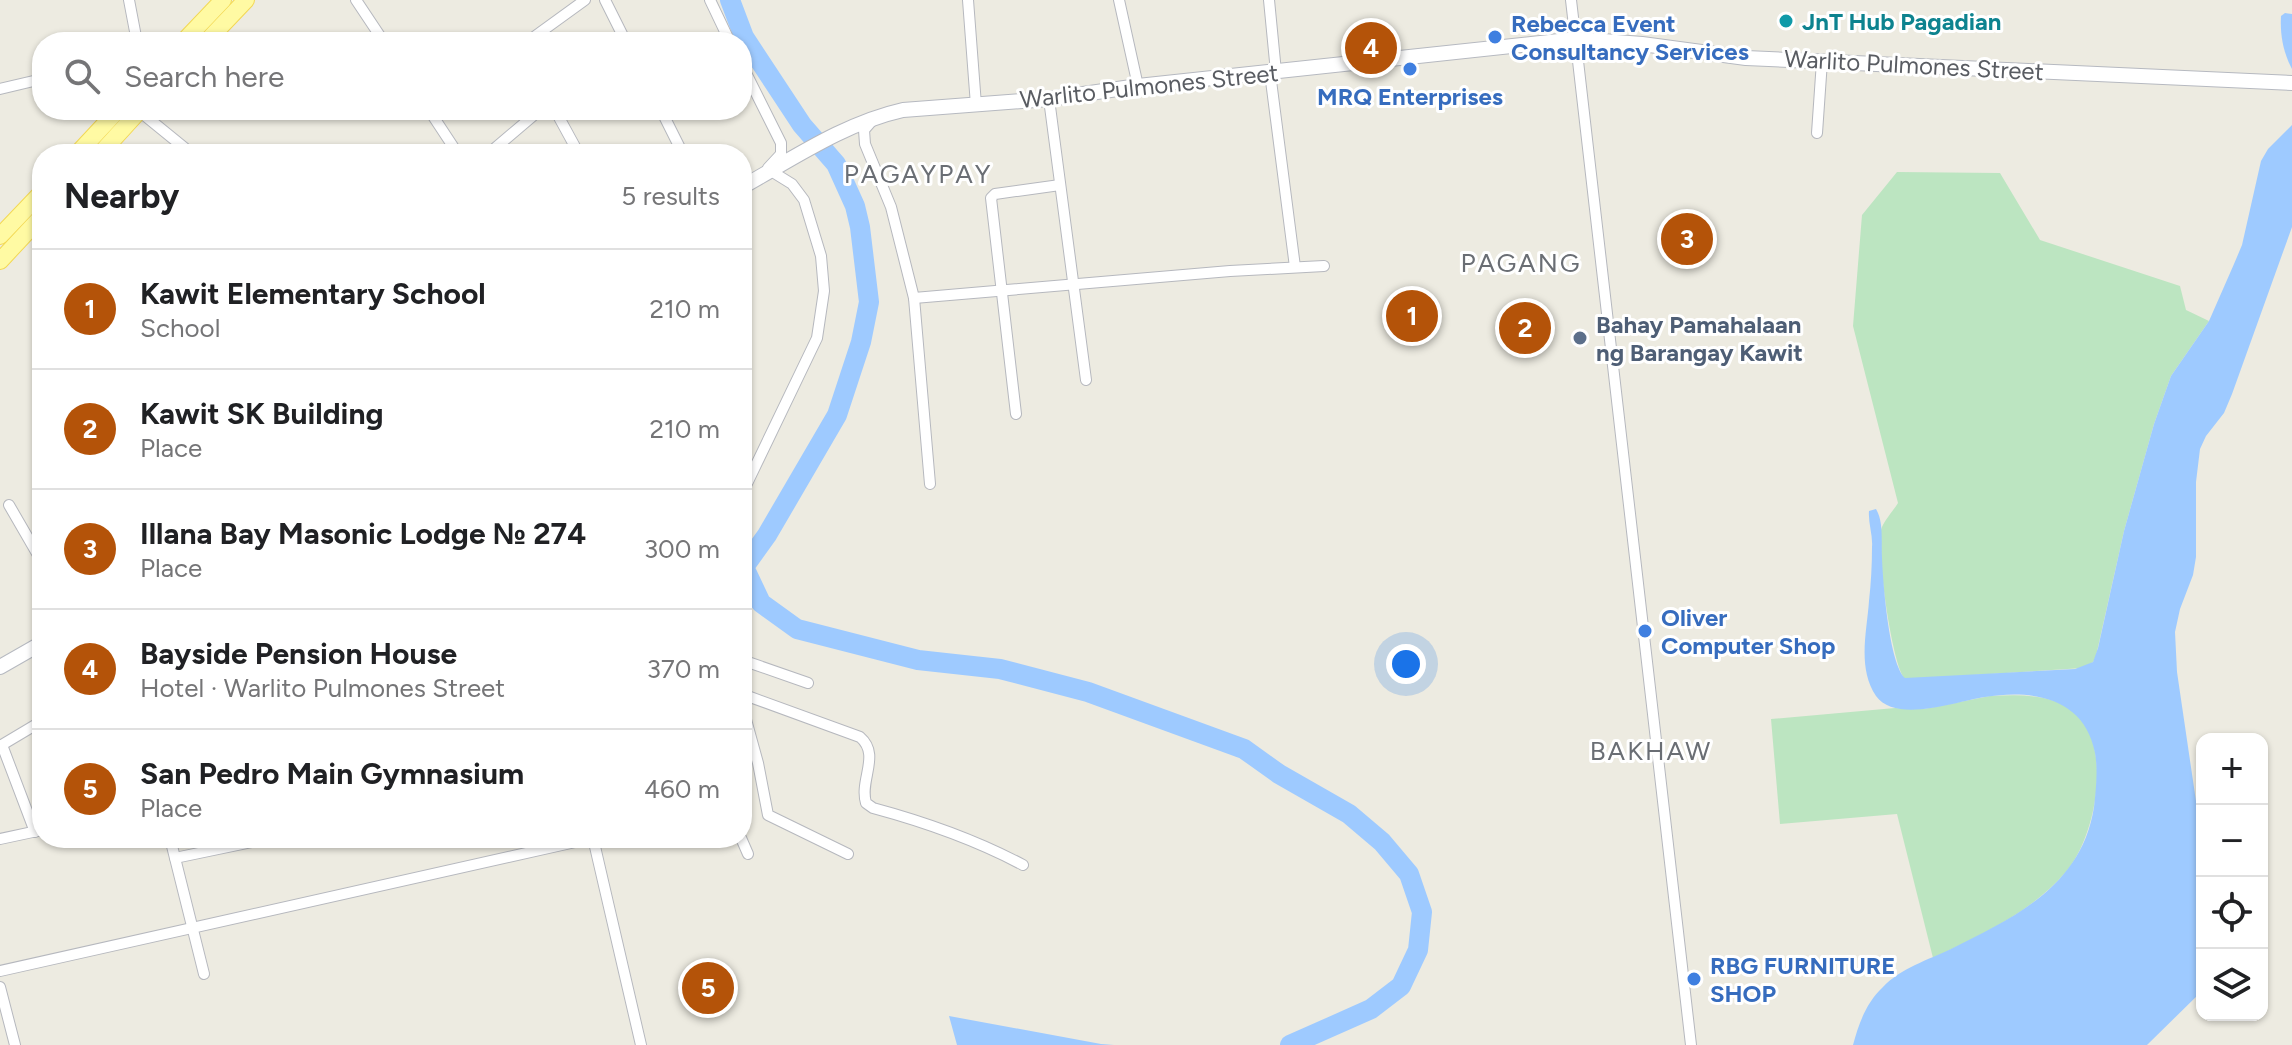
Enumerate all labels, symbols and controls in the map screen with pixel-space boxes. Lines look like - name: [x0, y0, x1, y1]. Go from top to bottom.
- place label: JnT Hub Pagadian: [1802, 7, 2002, 36]
- place label: Rebecca Event Consultancy Services: [1511, 9, 1749, 66]
- marker: JnT Hub Pagadian: [1777, 12, 1795, 30]
- pin: 4: [1345, 18, 1397, 78]
- marker: Rebecca Event Consultancy Services: [1486, 28, 1504, 46]
- search box: [32, 32, 752, 120]
- street label: Warlito Pulmones Street: [1784, 44, 2044, 86]
- icon: search: [60, 54, 104, 98]
- text: Search here: [124, 58, 284, 95]
- street label: Warlito Pulmones Street: [1018, 58, 1280, 114]
- marker: MRQ Enterprises: [1401, 60, 1419, 78]
- place label: MRQ Enterprises: [1317, 82, 1503, 111]
- district label: PAGAYPAY: [844, 158, 992, 190]
- text: Nearby: [64, 176, 179, 217]
- text: 5 results: [621, 180, 720, 212]
- pin: 3: [1661, 209, 1713, 269]
- district label: PAGANG: [1460, 247, 1582, 279]
- text: Kawit Elementary School: [140, 275, 486, 312]
- pin: 1: [1386, 286, 1438, 346]
- text: 1: [85, 293, 95, 325]
- text: 210 m: [650, 293, 720, 325]
- pin: 2: [1499, 298, 1551, 358]
- place label: Bahay Pamahalaan ng Barangay Kawit: [1596, 310, 1803, 367]
- text: School: [140, 312, 220, 344]
- marker: Bahay Pamahalaan ng Barangay Kawit: [1571, 329, 1589, 347]
- text: Kawit SK Building: [140, 395, 384, 432]
- text: 2: [82, 413, 98, 445]
- text: 210 m: [650, 413, 720, 445]
- text: Place: [140, 432, 202, 464]
- text: Illana Bay Masonic Lodge № 274: [140, 515, 586, 552]
- text: 3: [83, 533, 97, 565]
- text: 300 m: [644, 533, 720, 565]
- text: Place: [140, 552, 202, 584]
- place label: Oliver Computer Shop: [1661, 603, 1835, 660]
- marker: Oliver Computer Shop: [1636, 622, 1654, 640]
- text: Bayside Pension House: [140, 635, 457, 672]
- your location: [1386, 644, 1426, 684]
- text: 4: [82, 653, 98, 685]
- text: 370 m: [647, 653, 720, 685]
- text: Hotel · Warlito Pulmones Street: [140, 672, 505, 704]
- map controls: [2196, 733, 2268, 1021]
- button: +: [2196, 733, 2268, 805]
- district label: BAKHAW: [1590, 735, 1712, 767]
- text: San Pedro Main Gymnasium: [140, 755, 524, 792]
- text: 5: [82, 773, 98, 805]
- text: 460 m: [644, 773, 720, 805]
- text: Place: [140, 792, 202, 824]
- button: −: [2196, 805, 2268, 877]
- button: locate: [2196, 877, 2268, 949]
- button: layers: [2196, 949, 2268, 1021]
- place label: RBG FURNITURE SHOP: [1710, 951, 1895, 1008]
- pin: 5: [682, 958, 734, 1018]
- marker: RBG FURNITURE SHOP: [1685, 970, 1703, 988]

